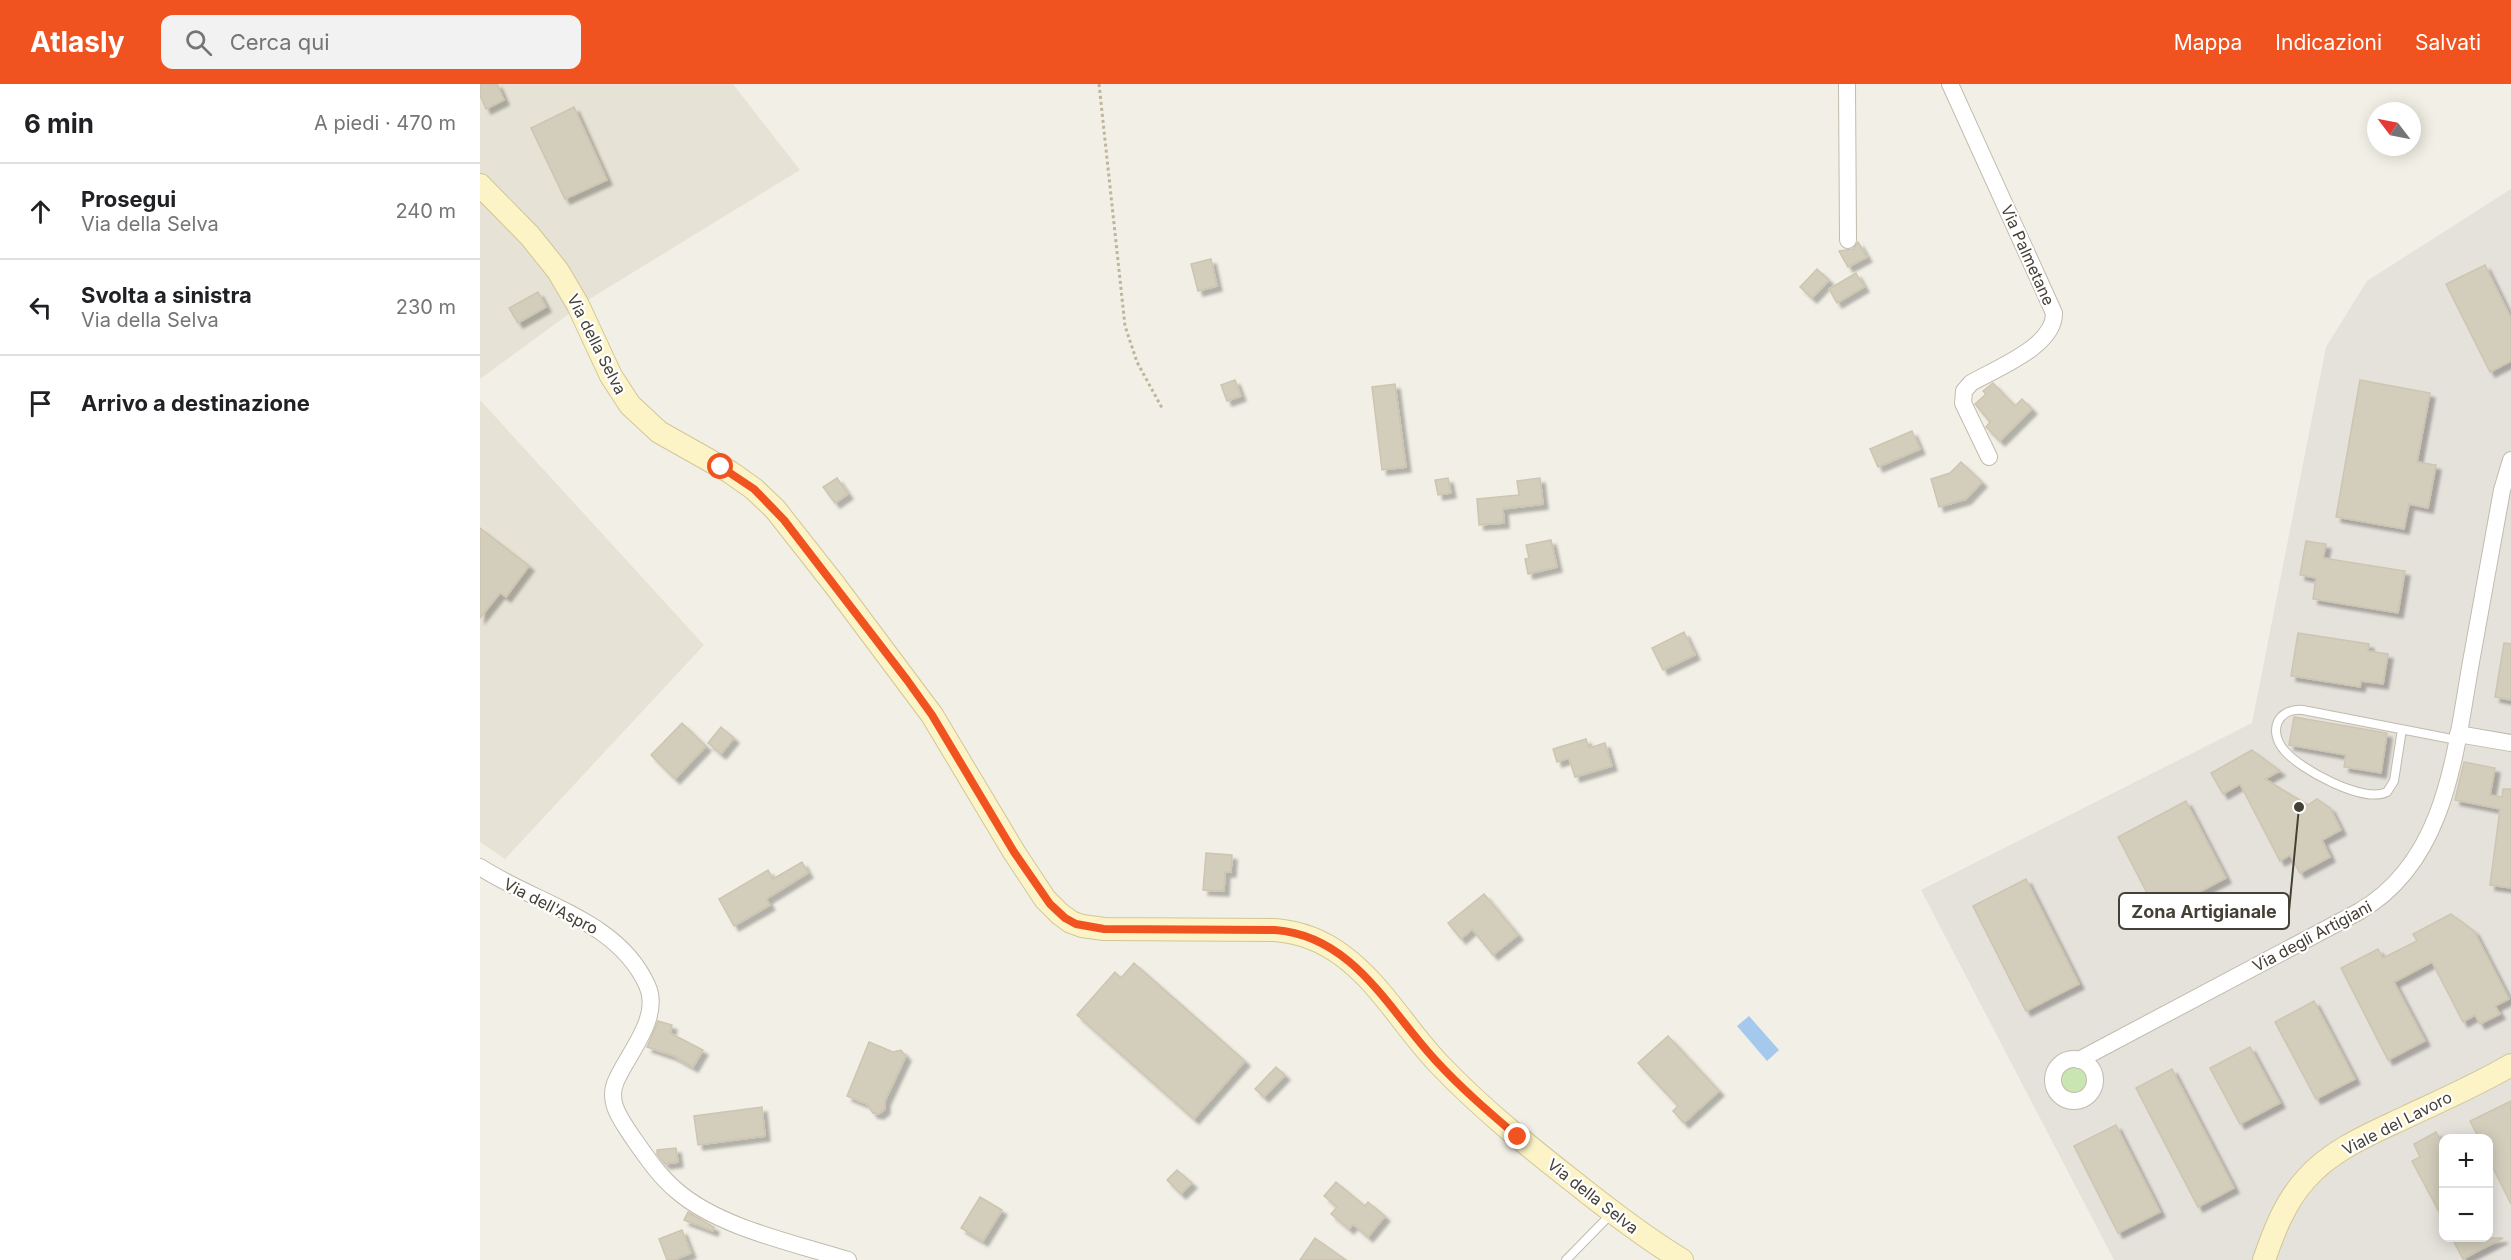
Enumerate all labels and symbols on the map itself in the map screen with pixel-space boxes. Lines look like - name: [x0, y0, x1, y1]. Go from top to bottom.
- north arrow: [2367, 102, 2421, 156]
- street label: Via Palmetane: [1997, 202, 2059, 308]
- street label: Via della Selva: [563, 290, 631, 398]
- route start: [707, 453, 733, 479]
- street label: Via dell'Aspro: [500, 874, 602, 938]
- callout: Zona Artigianale: [2119, 893, 2289, 929]
- street label: Via degli Artigiani: [2249, 896, 2375, 976]
- text: Zona Artigianale: [2131, 901, 2277, 922]
- street label: Viale del Lavoro: [2339, 1087, 2455, 1159]
- route end: [1504, 1123, 1530, 1149]
- street label: Via della Selva: [1543, 1154, 1643, 1238]

